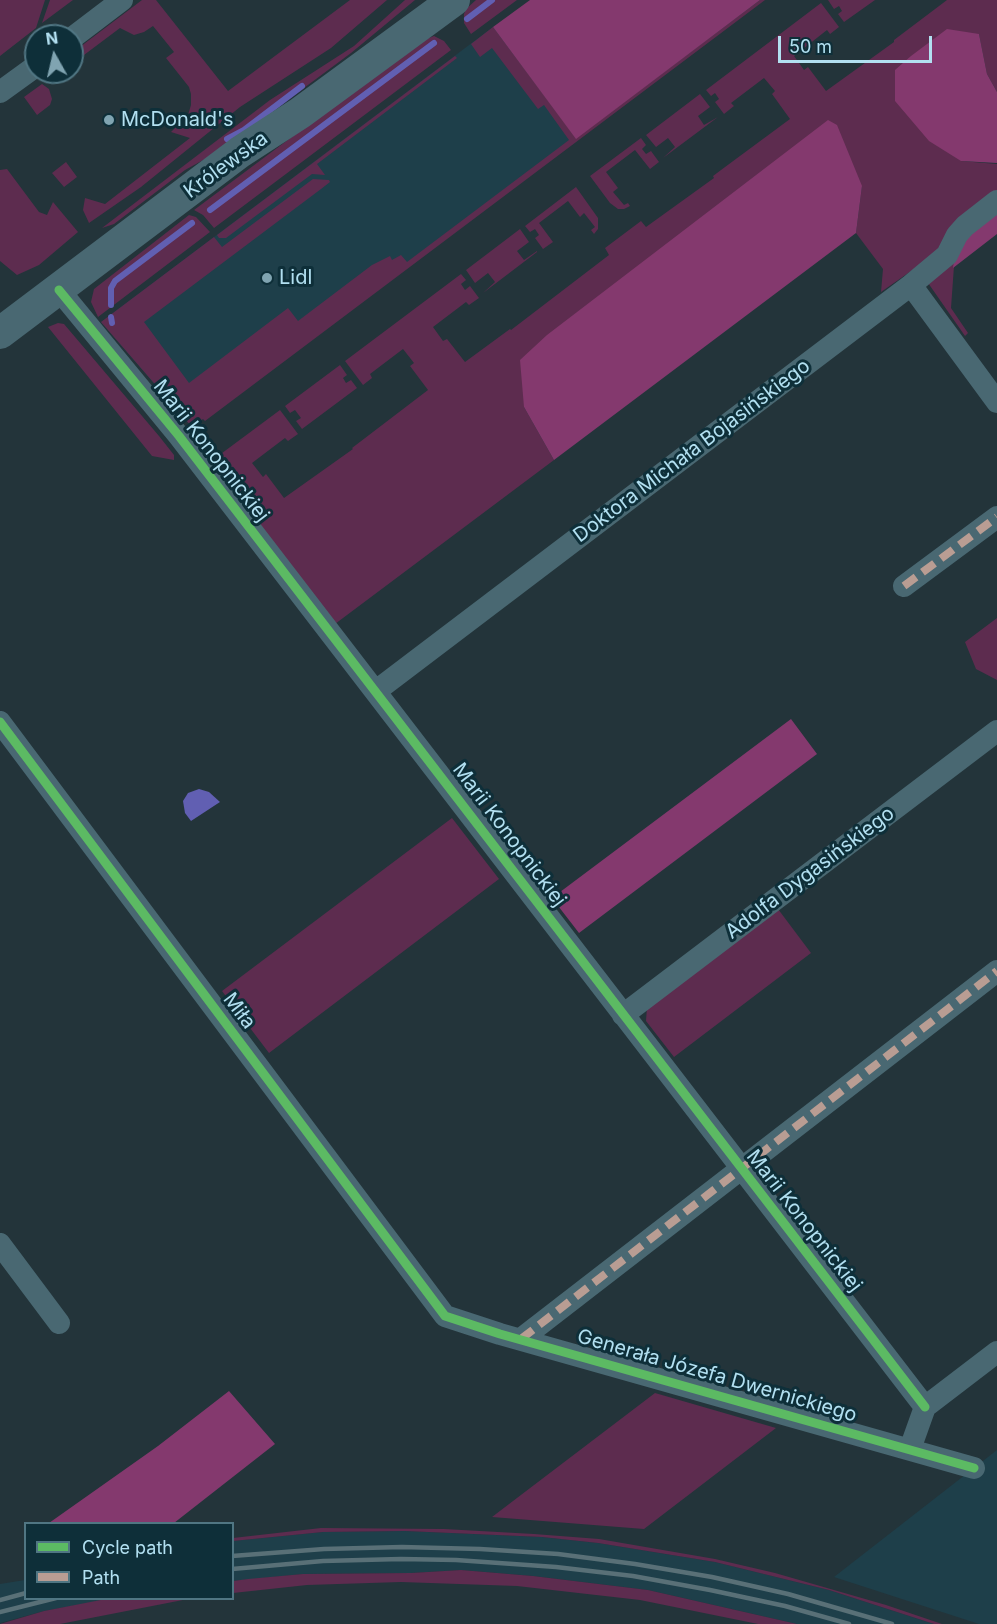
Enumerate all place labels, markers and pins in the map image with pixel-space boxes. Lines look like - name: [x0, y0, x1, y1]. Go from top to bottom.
- place label: McDonald's: [121, 108, 234, 132]
- marker: McDonald's: [102, 113, 116, 127]
- place label: Lidl: [279, 266, 312, 290]
- marker: Lidl: [260, 271, 274, 285]

